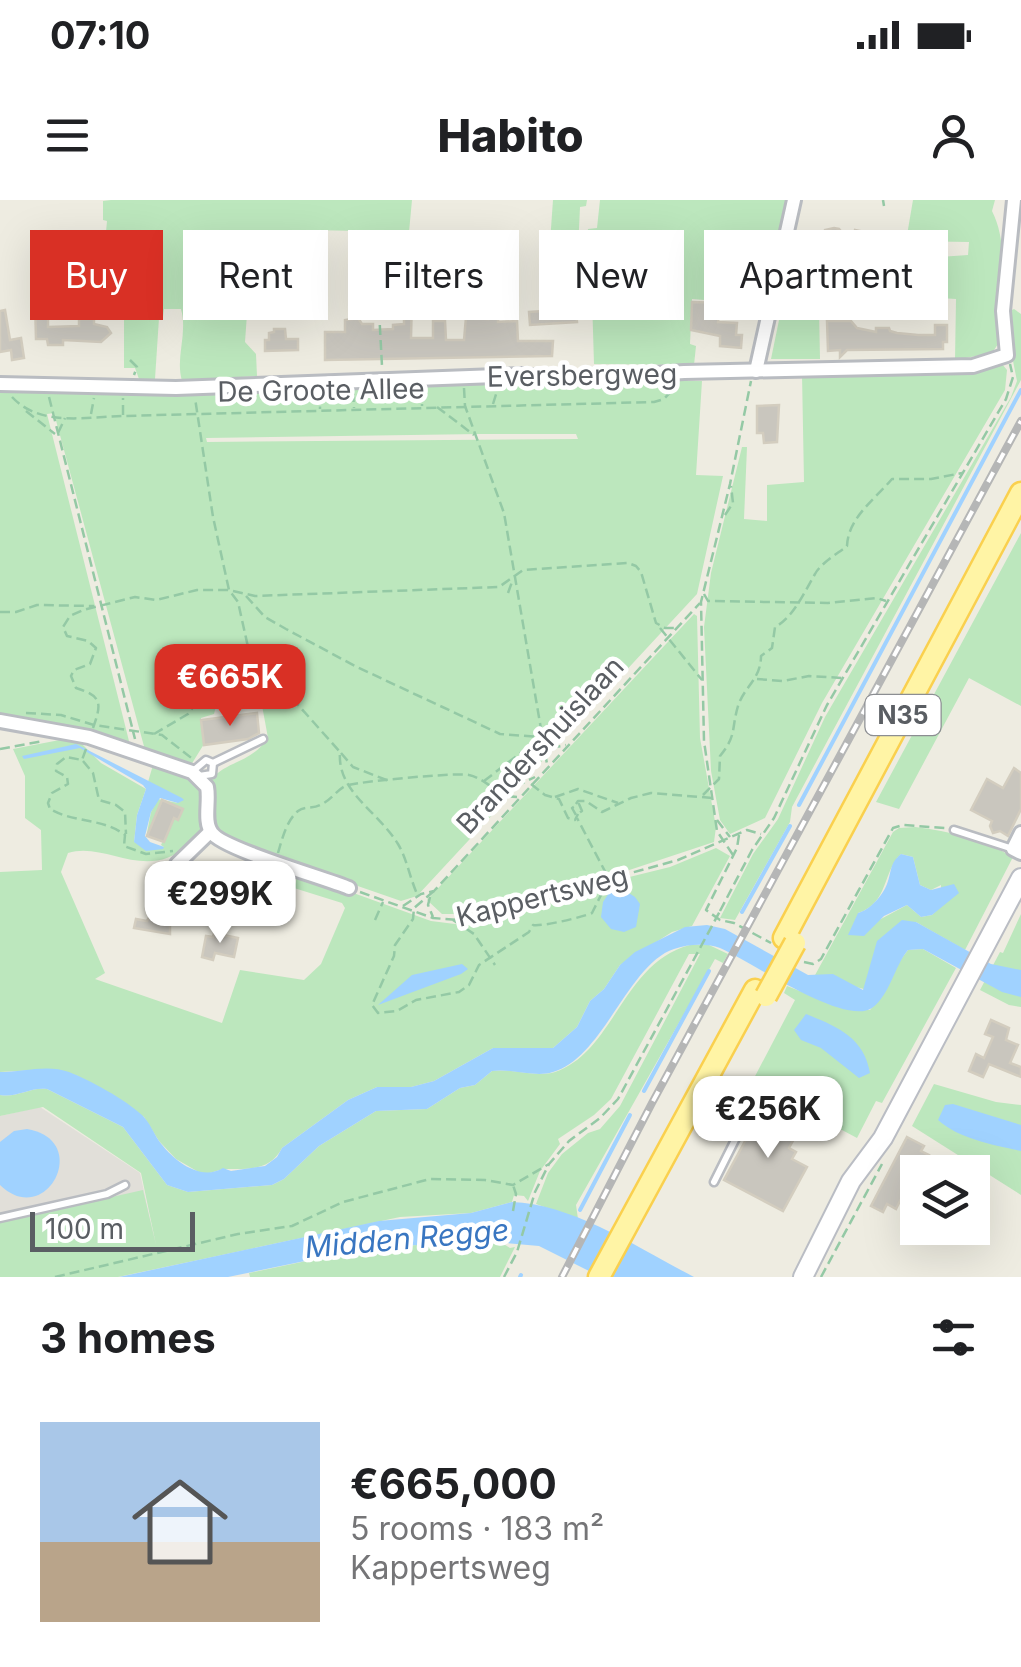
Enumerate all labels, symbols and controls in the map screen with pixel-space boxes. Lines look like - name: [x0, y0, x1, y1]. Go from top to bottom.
- text: 07:10: [50, 12, 150, 58]
- icon: menu: [40, 108, 95, 163]
- text: Habito: [437, 108, 584, 163]
- icon: person: [926, 108, 981, 163]
- chip: Buy: [30, 230, 163, 320]
- chip: Rent: [183, 230, 328, 320]
- chip: Filters: [348, 230, 519, 320]
- chip: New: [539, 230, 684, 320]
- chip: Apartment: [704, 230, 948, 320]
- street label: Eversbergweg: [487, 356, 677, 394]
- street label: De Groote Allee: [217, 371, 425, 409]
- pin: €665K: [160, 644, 300, 729]
- street label: Brandershuislaan: [449, 650, 631, 840]
- text: €665K: [177, 657, 283, 696]
- road number: N35: [866, 695, 940, 735]
- street label: Kappertsweg: [453, 858, 631, 934]
- pin: €299K: [150, 861, 290, 946]
- text: €299K: [167, 874, 273, 913]
- pin: €256K: [698, 1076, 838, 1161]
- text: €256K: [715, 1089, 821, 1128]
- map controls: [900, 1155, 990, 1245]
- button: layers: [900, 1155, 990, 1245]
- scale bar: [30, 1207, 195, 1252]
- water label: Midden Regge: [303, 1211, 510, 1265]
- text: 100 m: [45, 1212, 124, 1246]
- icon: filters: [926, 1310, 981, 1365]
- text: 3 homes: [40, 1312, 216, 1363]
- text: €665,000: [350, 1458, 557, 1509]
- icon: home: [120, 1462, 240, 1582]
- text: 5 rooms · 183 m²: [350, 1509, 604, 1548]
- text: Kappertsweg: [350, 1548, 551, 1587]

